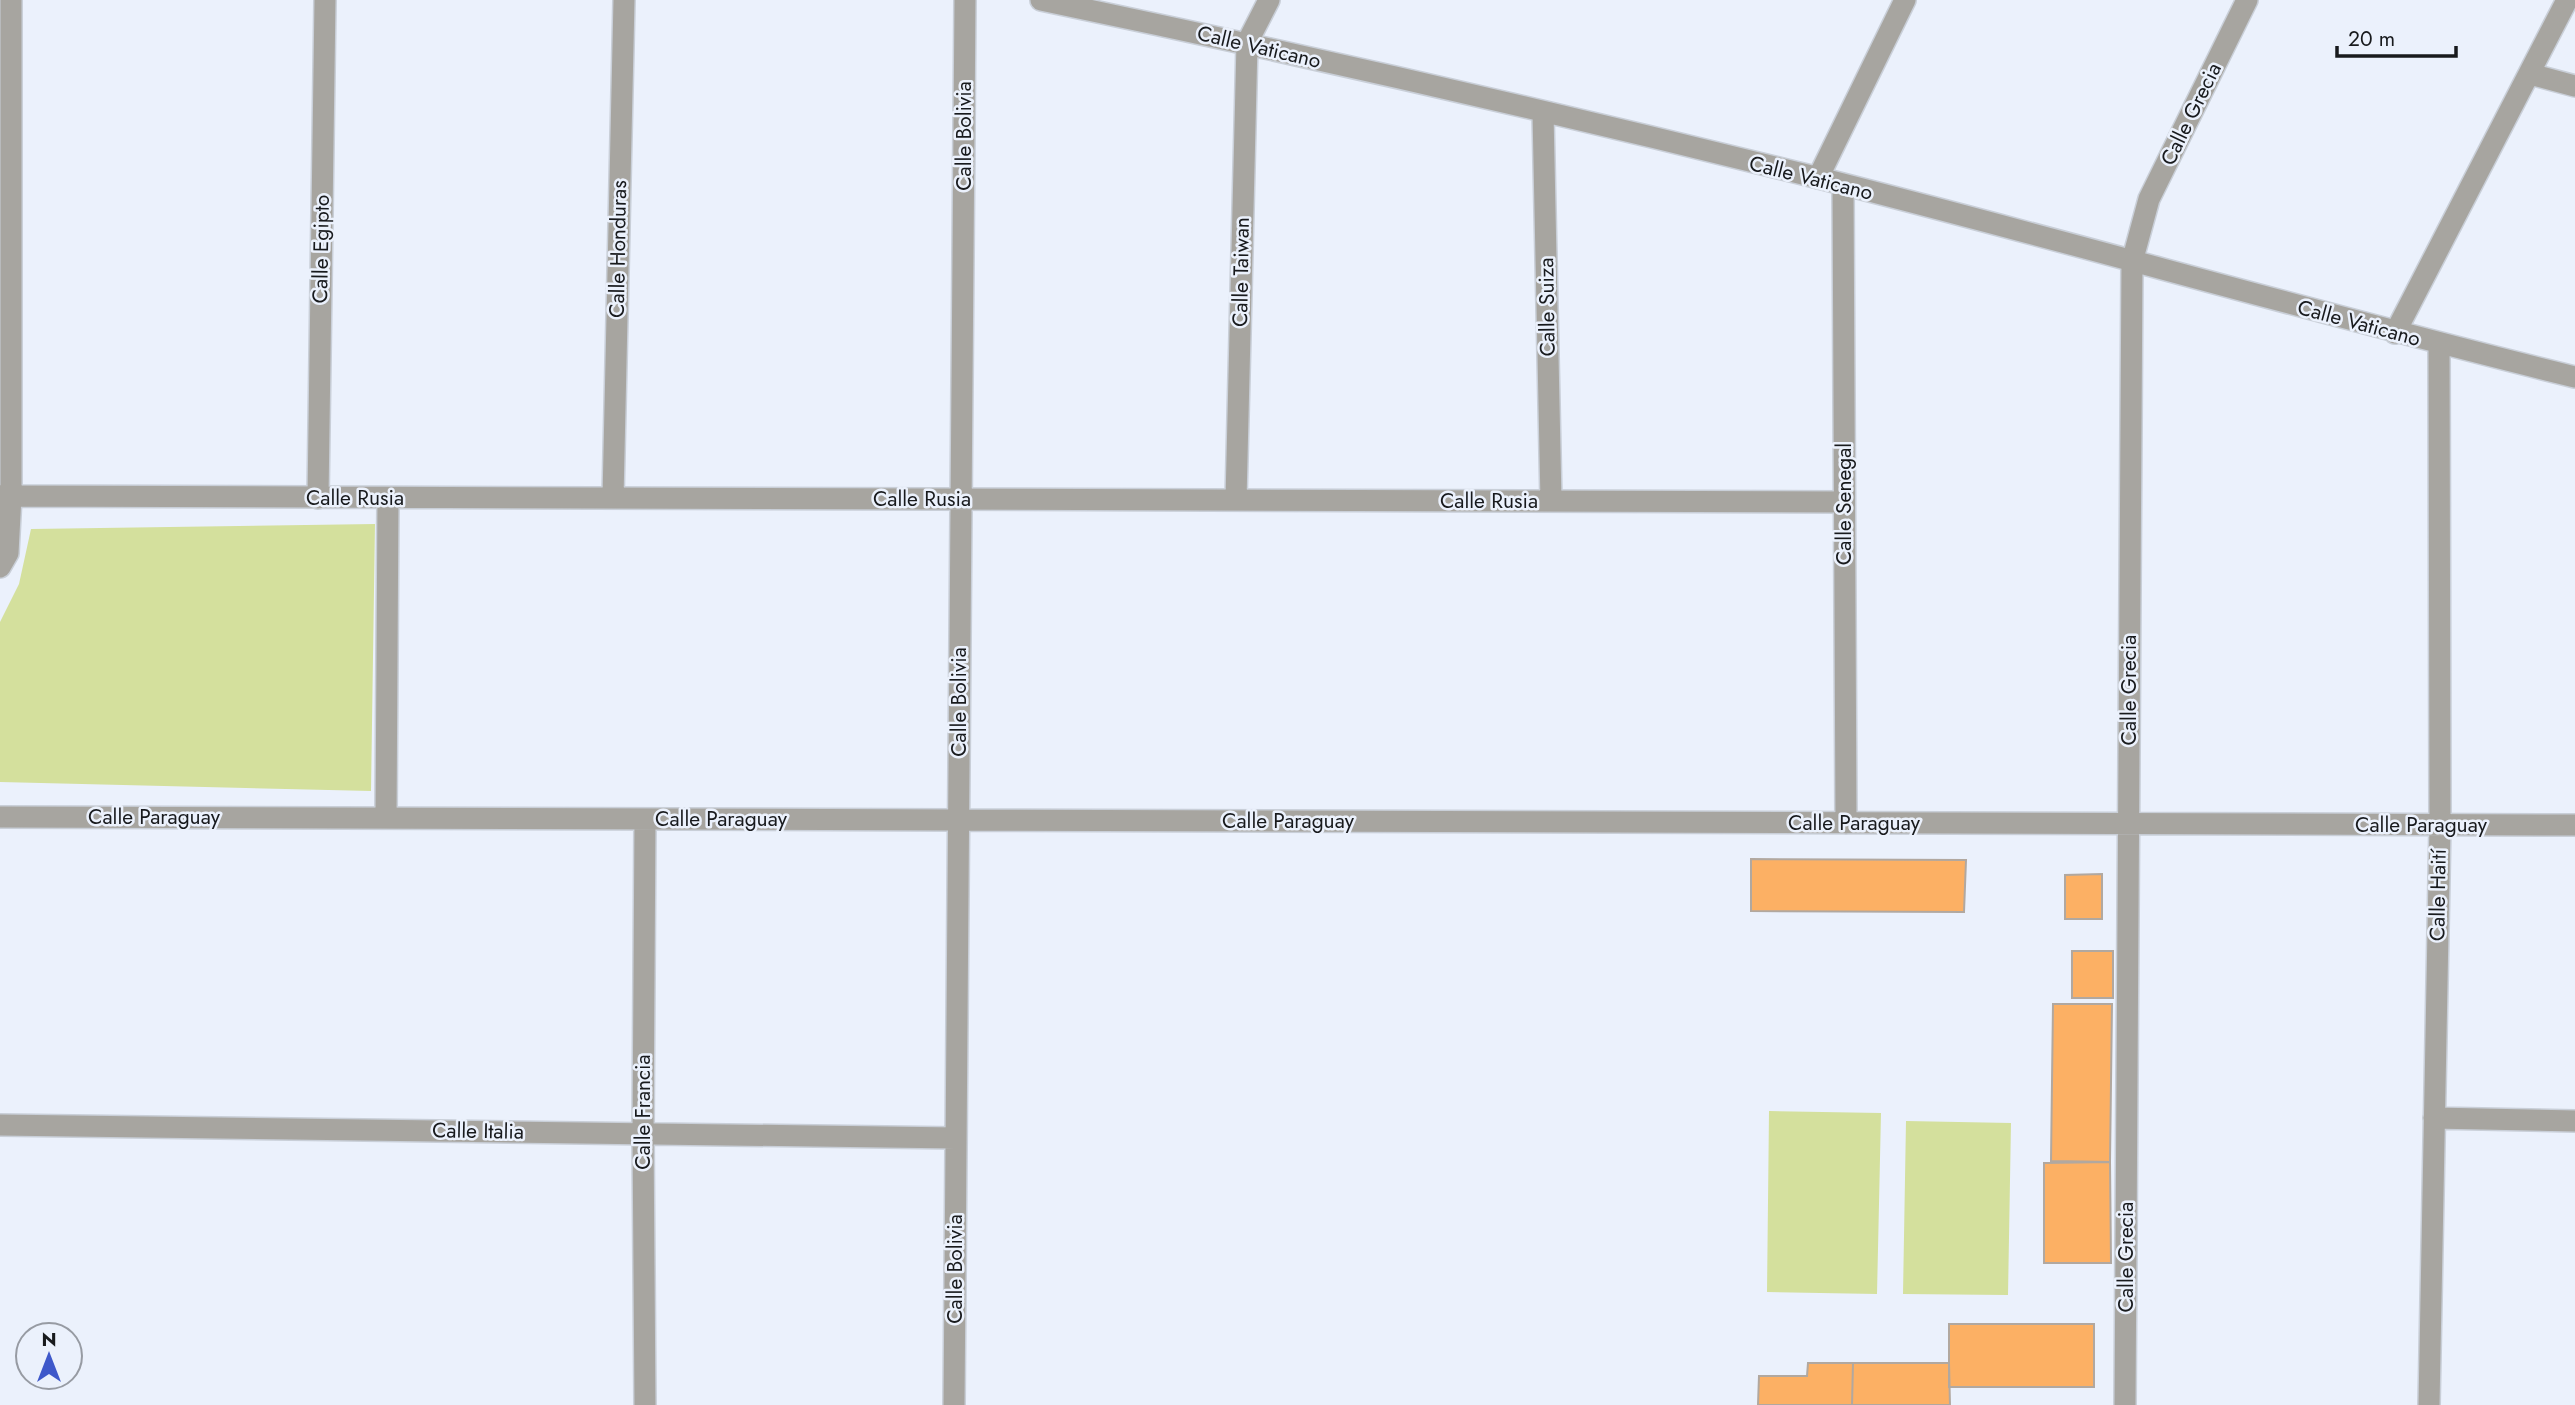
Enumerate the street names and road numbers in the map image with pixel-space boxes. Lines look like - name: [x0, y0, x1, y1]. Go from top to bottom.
- street label: Calle Vaticano: [1194, 18, 1324, 76]
- street label: Calle Grecia: [2153, 58, 2229, 170]
- street label: Calle Bolivia: [949, 81, 979, 191]
- street label: Calle Vaticano: [1746, 148, 1876, 208]
- street label: Calle Honduras: [602, 180, 634, 318]
- street label: Calle Egipto: [305, 194, 337, 304]
- street label: Calle Taiwan: [1225, 217, 1257, 327]
- street label: Calle Suiza: [1531, 257, 1563, 357]
- street label: Calle Vaticano: [2294, 292, 2424, 354]
- street label: Calle Senegal: [1829, 443, 1859, 565]
- street label: Calle Rusia: [306, 483, 404, 513]
- street label: Calle Rusia: [873, 484, 971, 514]
- street label: Calle Rusia: [1440, 486, 1538, 516]
- street label: Calle Grecia: [2114, 635, 2144, 745]
- street label: Calle Bolivia: [944, 647, 974, 757]
- street label: Calle Paraguay: [88, 802, 221, 832]
- street label: Calle Paraguay: [655, 804, 788, 834]
- street label: Calle Paraguay: [1222, 806, 1355, 836]
- street label: Calle Paraguay: [1788, 808, 1921, 838]
- street label: Calle Paraguay: [2355, 810, 2488, 840]
- street label: Calle Haití: [2422, 847, 2454, 941]
- street label: Calle Francia: [628, 1054, 658, 1170]
- street label: Calle Italia: [432, 1115, 524, 1147]
- street label: Calle Grecia: [2111, 1202, 2141, 1312]
- street label: Calle Bolivia: [940, 1214, 970, 1324]

